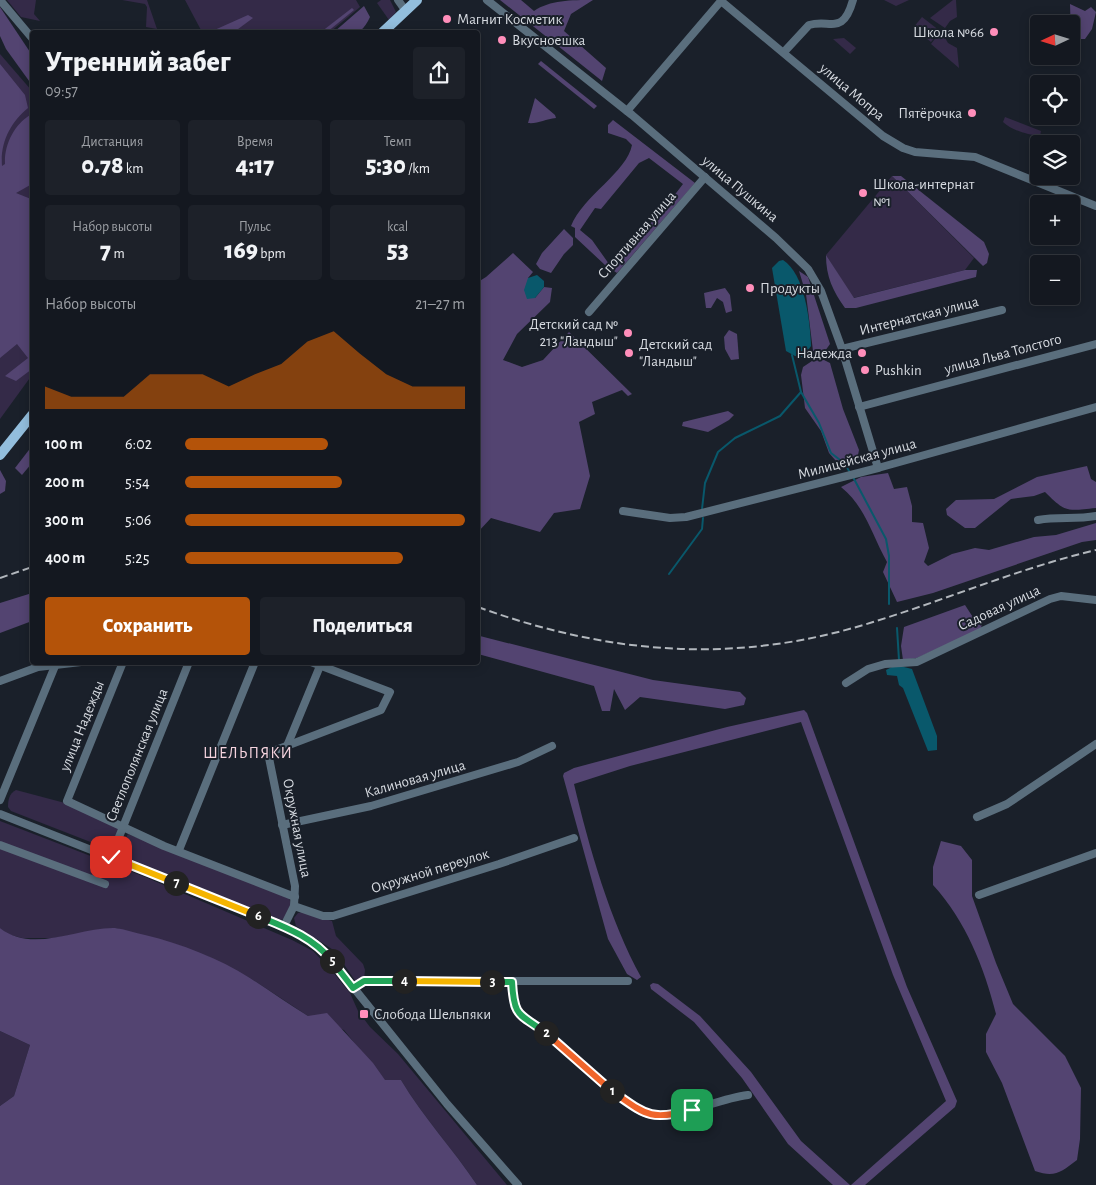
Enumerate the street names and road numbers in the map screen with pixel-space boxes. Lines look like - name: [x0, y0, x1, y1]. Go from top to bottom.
- street label: улица Мопра: [816, 60, 887, 123]
- street label: улица Пушкина: [698, 152, 781, 225]
- street label: Спортивная улица: [595, 188, 679, 282]
- street label: Интернатская улица: [858, 294, 980, 338]
- street label: улица Льва Толстого: [942, 331, 1063, 377]
- street label: Милицейская улица: [796, 436, 918, 482]
- street label: Садовая улица: [956, 582, 1043, 634]
- street label: улица Надежды: [57, 679, 107, 774]
- street label: Светлополянская улица: [103, 686, 171, 824]
- street label: Калиновая улица: [363, 757, 467, 801]
- street label: Окружная улица: [280, 777, 314, 879]
- street label: Окружной переулок: [369, 846, 491, 896]

